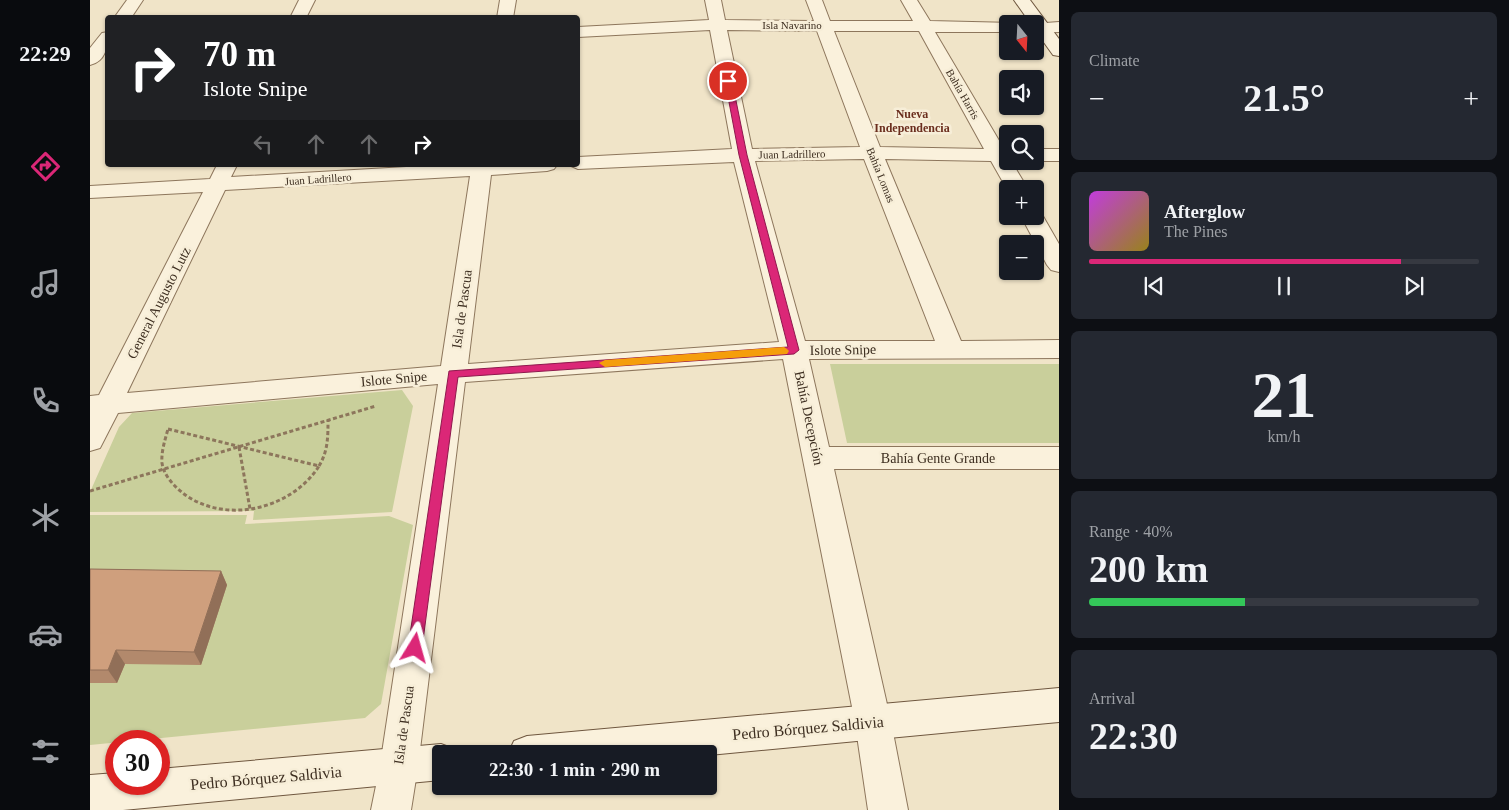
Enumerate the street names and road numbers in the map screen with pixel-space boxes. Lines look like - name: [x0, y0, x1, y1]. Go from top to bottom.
- street label: Isla Navarino: [762, 19, 822, 31]
- street label: Bahía Harris: [944, 67, 982, 121]
- street label: Bahía Lomas: [865, 146, 897, 204]
- street label: Juan Ladrillero: [758, 147, 826, 161]
- street label: Juan Ladrillero: [284, 171, 352, 187]
- street label: General Augusto Lutz: [124, 245, 194, 361]
- street label: Isla de Pascua: [449, 268, 475, 349]
- street label: Islote Snipe: [810, 342, 876, 358]
- street label: Islote Snipe: [360, 369, 428, 389]
- street label: Bahía Decepción: [792, 369, 826, 467]
- street label: Bahía Gente Grande: [881, 451, 995, 466]
- street label: Isla de Pascua: [391, 684, 417, 765]
- street label: Pedro Bórquez Saldivia: [732, 713, 885, 744]
- street label: Pedro Bórquez Saldivia: [190, 763, 343, 794]

